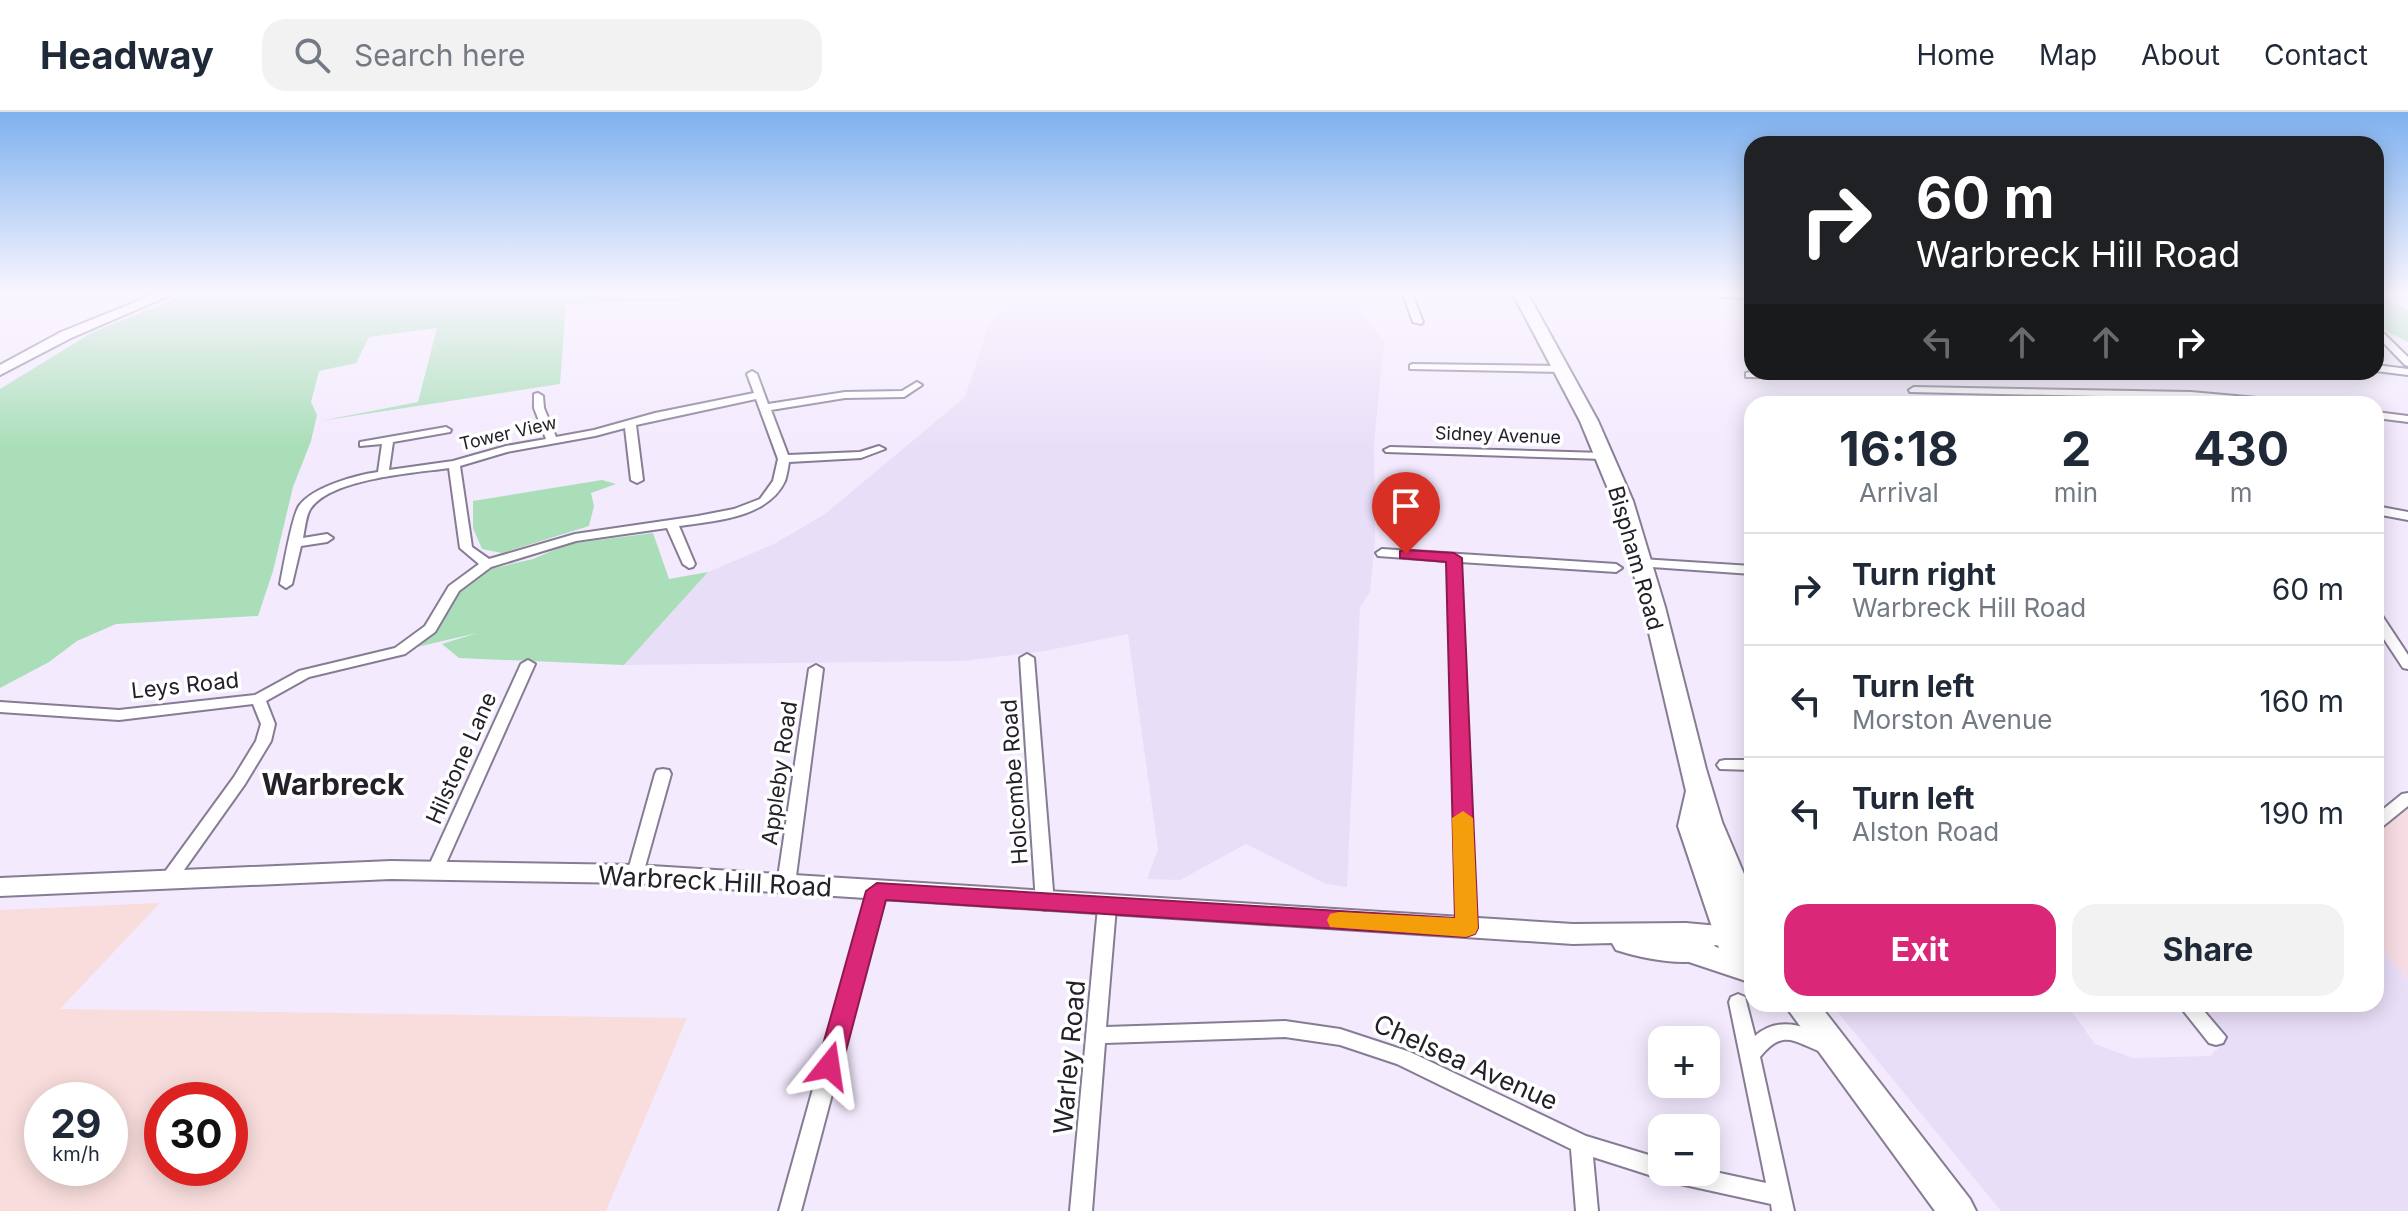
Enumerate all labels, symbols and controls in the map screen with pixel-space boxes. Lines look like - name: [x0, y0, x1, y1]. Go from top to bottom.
- search box: [262, 19, 822, 91]
- text: Headway: [40, 32, 214, 78]
- icon: search: [290, 33, 334, 77]
- text: Search here: [354, 37, 525, 73]
- text: Home: [1916, 38, 1995, 72]
- text: Map: [2039, 38, 2097, 72]
- text: About: [2141, 38, 2220, 72]
- text: Contact: [2264, 38, 2368, 72]
- text: 60 m: [1916, 164, 2055, 232]
- icon: right: [1784, 168, 1888, 272]
- text: Warbreck Hill Road: [1916, 232, 2240, 276]
- icon: left: [1916, 320, 1960, 364]
- icon: ahead: [2000, 320, 2044, 364]
- icon: ahead: [2084, 320, 2128, 364]
- icon: right: [2168, 320, 2212, 364]
- street label: Tower View: [457, 412, 559, 454]
- text: 16:18: [1839, 419, 1959, 478]
- text: 2: [2061, 419, 2091, 478]
- text: 430: [2193, 419, 2289, 478]
- street label: Sidney Avenue: [1435, 422, 1561, 448]
- pin: [1372, 472, 1440, 554]
- text: Arrival: [1859, 477, 1939, 508]
- text: min: [2054, 477, 2098, 508]
- text: m: [2230, 477, 2252, 508]
- street label: Bispham Road: [1603, 483, 1669, 633]
- icon: arrive: [1384, 484, 1428, 528]
- text: Turn right: [1852, 556, 1996, 592]
- icon: right: [1784, 567, 1828, 611]
- text: 60 m: [2272, 571, 2344, 607]
- text: Warbreck Hill Road: [1852, 592, 2086, 623]
- street label: Leys Road: [130, 666, 240, 704]
- text: Turn left: [1852, 668, 1974, 704]
- icon: left: [1784, 679, 1828, 723]
- text: 160 m: [2260, 683, 2344, 719]
- street label: Hilstone Lane: [420, 688, 502, 828]
- street label: Appleby Road: [756, 699, 802, 847]
- street label: Holcombe Road: [995, 699, 1033, 865]
- text: Morston Avenue: [1852, 704, 2052, 735]
- district label: Warbreck: [262, 766, 405, 802]
- text: Turn left: [1852, 780, 1974, 816]
- icon: left: [1784, 791, 1828, 835]
- text: 190 m: [2260, 795, 2344, 831]
- text: Alston Road: [1852, 816, 1999, 847]
- street label: Warbreck Hill Road: [597, 859, 833, 903]
- button: Exit: [1784, 904, 2056, 996]
- button: Share: [2072, 904, 2344, 996]
- street label: Warley Road: [1047, 979, 1091, 1135]
- street label: Chelsea Avenue: [1369, 1008, 1563, 1116]
- position arrow: [787, 1024, 871, 1108]
- map controls: [1648, 1026, 1720, 1186]
- button: +: [1648, 1026, 1720, 1098]
- speed limit sign: 30: [144, 1082, 248, 1186]
- text: 29: [50, 1099, 102, 1148]
- button: −: [1648, 1114, 1720, 1186]
- text: km/h: [52, 1142, 100, 1166]

